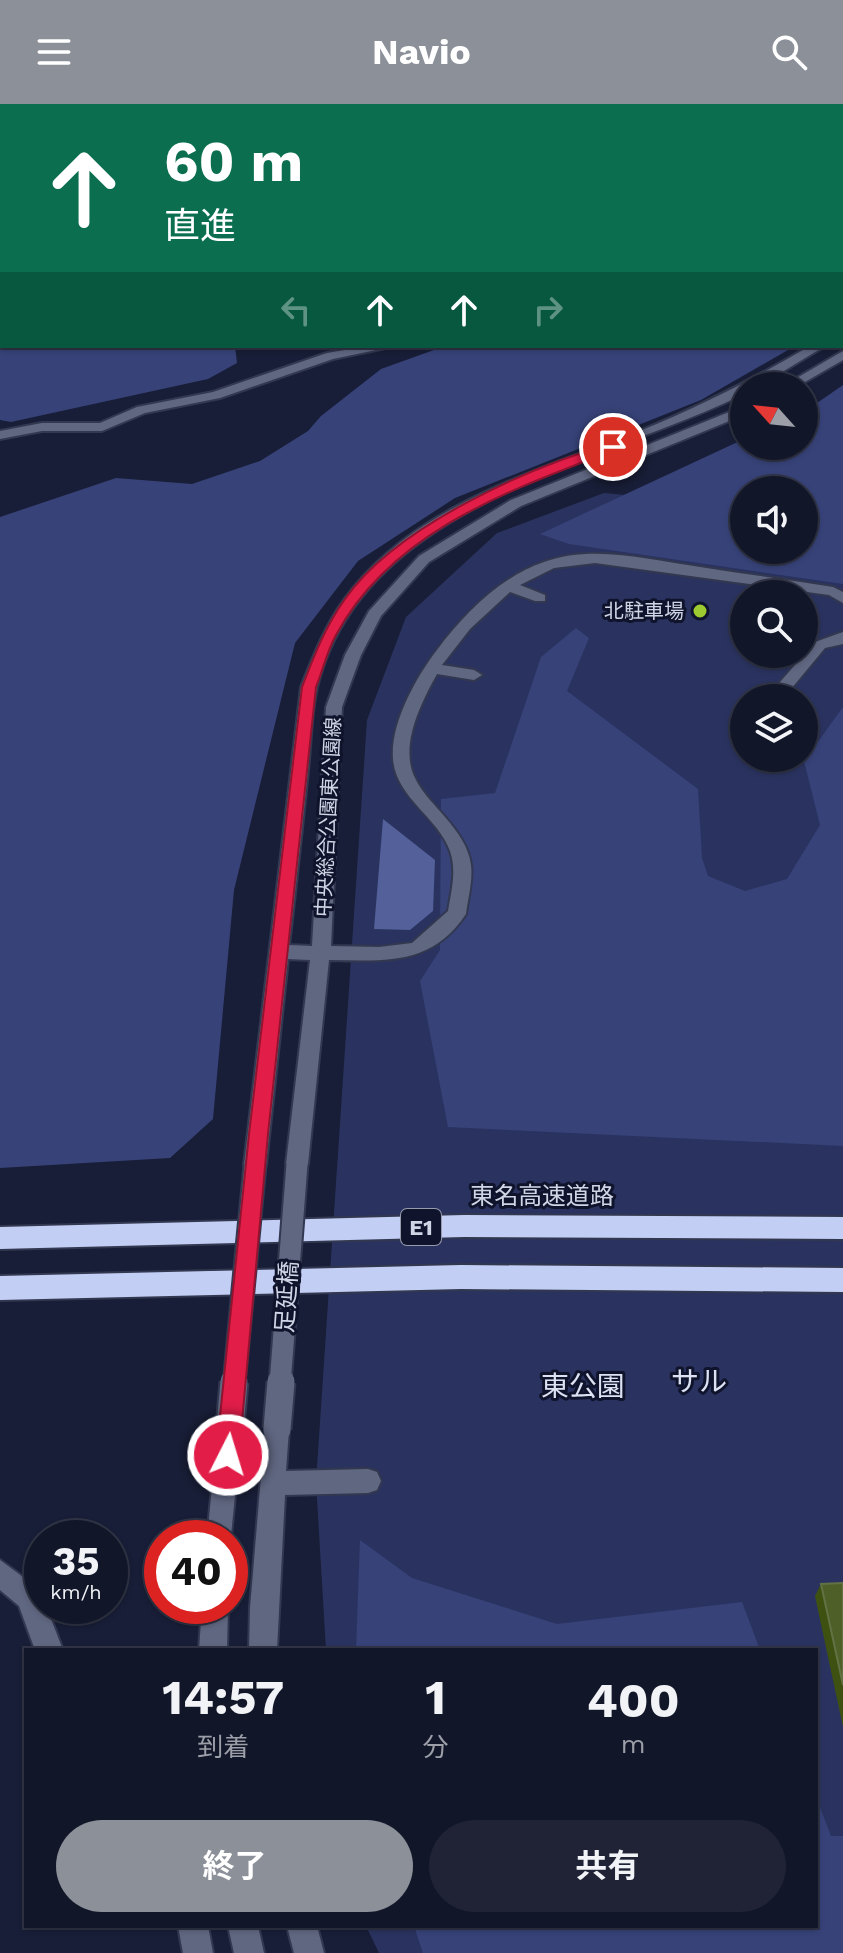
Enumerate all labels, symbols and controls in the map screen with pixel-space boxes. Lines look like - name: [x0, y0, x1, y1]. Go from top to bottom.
- icon: menu: [32, 30, 76, 74]
- icon: search: [767, 30, 811, 74]
- text: Navio: [372, 31, 471, 73]
- text: 60 m: [164, 129, 303, 195]
- icon: ahead: [32, 136, 136, 240]
- text: 直進: [164, 205, 236, 247]
- icon: left: [274, 288, 318, 332]
- icon: ahead: [358, 288, 402, 332]
- icon: ahead: [442, 288, 486, 332]
- icon: right: [526, 288, 570, 332]
- north arrow: [730, 372, 818, 460]
- map controls: [730, 372, 818, 772]
- pin: [579, 413, 647, 481]
- icon: arrive: [591, 425, 635, 469]
- button: sound: [730, 476, 818, 564]
- button: search: [730, 580, 818, 668]
- place label: 北駐車場: [604, 599, 684, 623]
- marker: 北駐車場: [691, 602, 709, 620]
- button: layers: [730, 684, 818, 772]
- street label: 中央総合公園東公園線: [311, 717, 345, 917]
- street label: 東名高速道路: [470, 1182, 614, 1210]
- road number: E1: [401, 1209, 441, 1245]
- street label: 足延橋: [271, 1260, 303, 1334]
- park label: サル: [671, 1365, 727, 1398]
- park label: 東公園: [541, 1370, 625, 1403]
- position arrow: [186, 1413, 270, 1497]
- speed limit sign: 40: [144, 1520, 248, 1624]
- text: 35: [52, 1538, 100, 1585]
- text: km/h: [50, 1580, 102, 1604]
- text: 14:57: [162, 1669, 284, 1726]
- text: 1: [425, 1669, 446, 1726]
- text: 400: [587, 1672, 680, 1729]
- text: m: [621, 1729, 646, 1759]
- text: 到着: [197, 1732, 249, 1762]
- text: 分: [423, 1732, 449, 1762]
- button: 終了: [56, 1820, 413, 1912]
- button: 共有: [429, 1820, 786, 1912]

